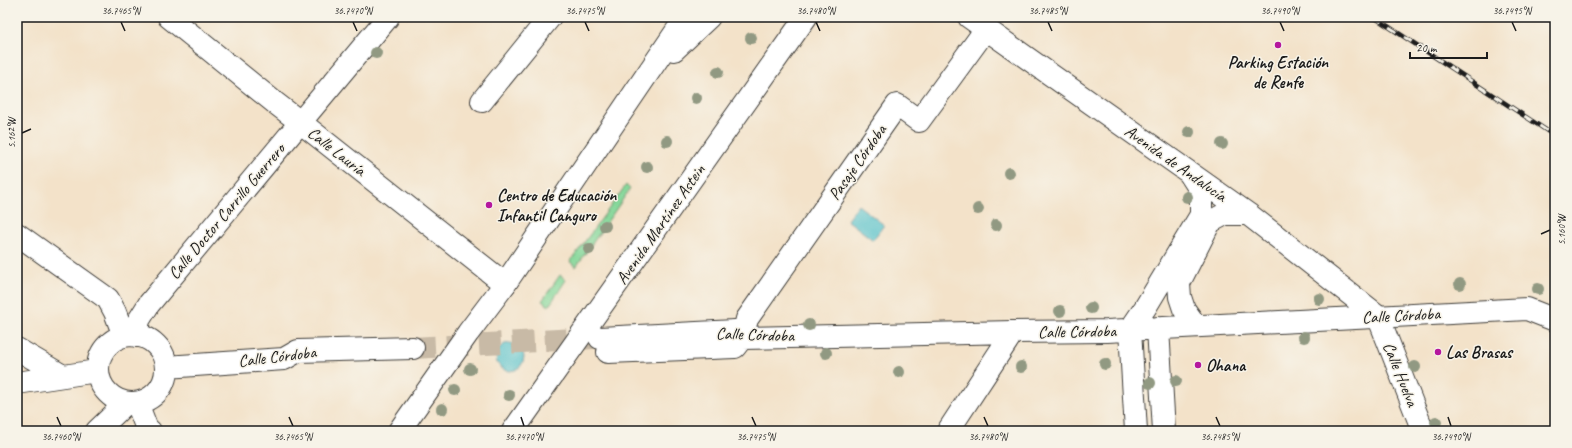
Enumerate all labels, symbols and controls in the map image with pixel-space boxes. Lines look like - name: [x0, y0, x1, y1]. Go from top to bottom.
- text: 36.7465°N: [102, 4, 142, 17]
- text: 36.7470°N: [334, 4, 374, 17]
- text: 36.7475°N: [566, 4, 606, 17]
- text: 36.7480°N: [797, 4, 837, 17]
- text: 36.7485°N: [1029, 4, 1069, 17]
- text: 36.7490°N: [1261, 4, 1301, 17]
- text: 36.7495°N: [1493, 4, 1533, 17]
- scale bar: [1410, 34, 1487, 60]
- marker: Parking Estación de Renfe: [1273, 40, 1283, 50]
- text: 20 m: [1416, 40, 1438, 56]
- place label: Parking Estación de Renfe: [1228, 52, 1329, 93]
- text: 5.162°W: [5, 116, 18, 148]
- street label: Pasaje Córdoba: [824, 120, 892, 204]
- street label: Avenida de Andalucía: [1121, 120, 1232, 207]
- street label: Calle Lauría: [303, 122, 371, 182]
- street label: Calle Doctor Carrillo Guerrero: [163, 138, 291, 284]
- street label: Avenida Martínez Astein: [611, 160, 710, 288]
- place label: Centro de Educación Infantil Canguro: [497, 185, 617, 226]
- marker: Centro de Educación Infantil Canguro: [484, 200, 494, 210]
- text: 5.160°W: [1555, 213, 1568, 245]
- street label: Calle Córdoba: [1362, 303, 1442, 328]
- street label: Calle Córdoba: [1038, 320, 1117, 343]
- street label: Calle Córdoba: [716, 323, 796, 346]
- street label: Calle Huelva: [1378, 339, 1423, 411]
- street label: Calle Córdoba: [237, 341, 318, 372]
- place label: Las Brasas: [1446, 342, 1514, 363]
- marker: Las Brasas: [1433, 347, 1443, 357]
- place label: Ohana: [1206, 355, 1247, 376]
- marker: Ohana: [1193, 360, 1203, 370]
- text: 36.7460°N: [42, 430, 82, 443]
- text: 36.7465°N: [274, 430, 314, 443]
- text: 36.7470°N: [505, 430, 545, 443]
- text: 36.7475°N: [737, 430, 777, 443]
- text: 36.7480°N: [969, 430, 1009, 443]
- text: 36.7485°N: [1201, 430, 1241, 443]
- text: 36.7490°N: [1432, 430, 1472, 443]

